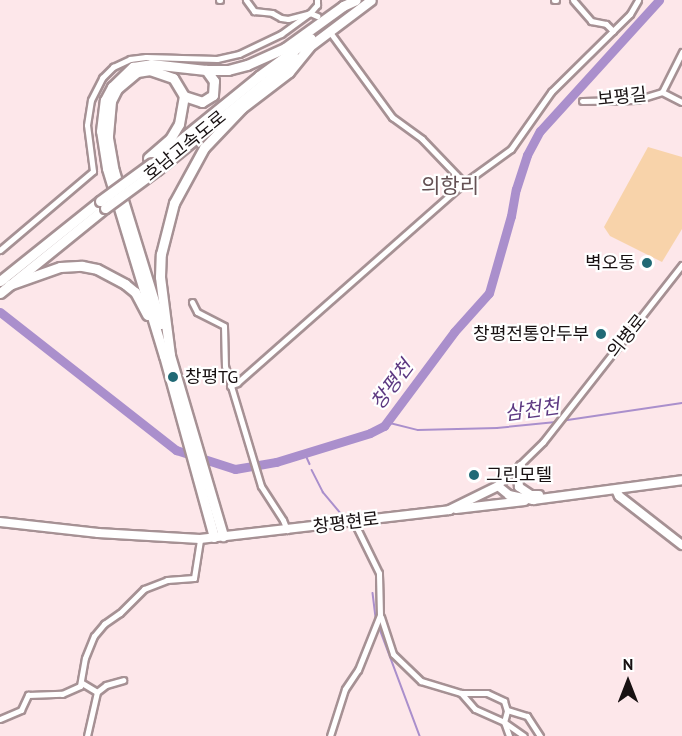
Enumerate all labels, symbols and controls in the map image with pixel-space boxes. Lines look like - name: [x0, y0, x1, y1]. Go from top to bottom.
- street label: 보평길: [596, 84, 648, 110]
- street label: 호남고속도로: [140, 106, 230, 186]
- district label: 의항리: [421, 173, 479, 199]
- place label: 벽오동: [585, 252, 635, 274]
- marker: 벽오동: [640, 256, 654, 270]
- street label: 의병로: [603, 310, 651, 362]
- place label: 창평전통안두부: [473, 323, 589, 345]
- marker: 창평전통안두부: [594, 327, 608, 341]
- water label: 창평천: [366, 356, 418, 414]
- place label: 창평TG: [185, 366, 238, 388]
- marker: 창평TG: [166, 370, 180, 384]
- water label: 삼천천: [503, 394, 561, 426]
- place label: 그린모텔: [486, 464, 552, 486]
- marker: 그린모텔: [467, 468, 481, 482]
- street label: 창평현로: [312, 508, 380, 538]
- north arrow: [598, 652, 658, 712]
- text: N: [623, 654, 633, 674]

